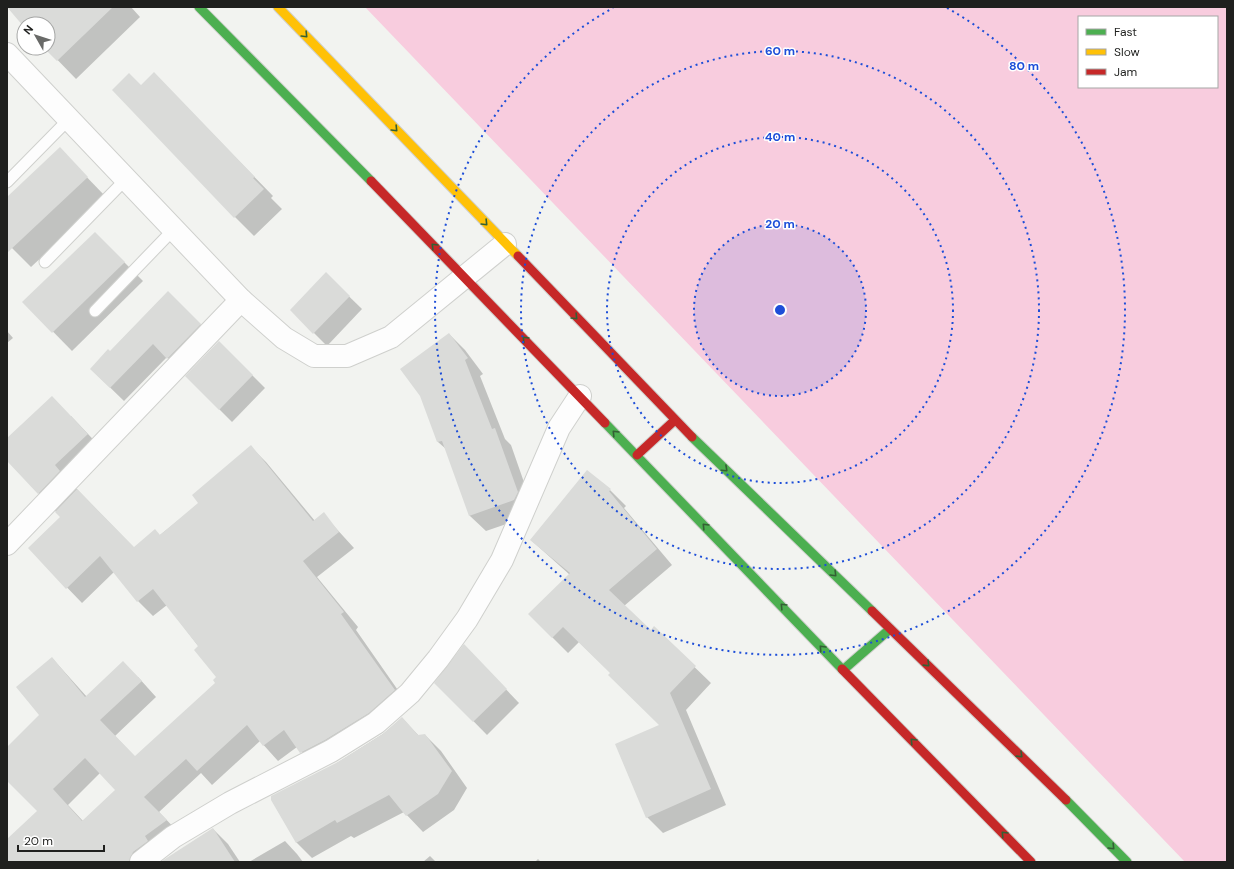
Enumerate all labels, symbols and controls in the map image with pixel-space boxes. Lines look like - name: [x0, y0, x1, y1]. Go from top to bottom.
- north arrow: [16, 16, 56, 56]
- legend: [1078, 16, 1218, 88]
- text: N: [20, 22, 36, 37]
- text: Fast: [1114, 24, 1137, 40]
- one-way arrow: [300, 30, 308, 38]
- text: 60 m: [765, 43, 795, 59]
- text: Slow: [1114, 44, 1140, 60]
- text: 80 m: [1009, 58, 1039, 74]
- text: Jam: [1114, 64, 1137, 80]
- one-way arrow: [390, 124, 398, 132]
- text: 40 m: [765, 129, 795, 145]
- text: 20 m: [765, 216, 795, 232]
- one-way arrow: [480, 218, 488, 226]
- one-way arrow: [431, 243, 439, 251]
- centre of rings: [773, 303, 787, 317]
- one-way arrow: [570, 312, 578, 320]
- one-way arrow: [522, 336, 530, 344]
- one-way arrow: [612, 430, 620, 438]
- one-way arrow: [720, 464, 728, 472]
- one-way arrow: [703, 523, 710, 531]
- one-way arrow: [829, 569, 837, 576]
- one-way arrow: [780, 603, 787, 611]
- one-way arrow: [820, 645, 827, 653]
- one-way arrow: [922, 660, 930, 667]
- one-way arrow: [910, 738, 918, 746]
- one-way arrow: [1015, 750, 1023, 758]
- scale bar: [18, 827, 104, 853]
- one-way arrow: [1001, 831, 1009, 839]
- text: 20 m: [24, 833, 53, 849]
- one-way arrow: [1107, 842, 1115, 850]

